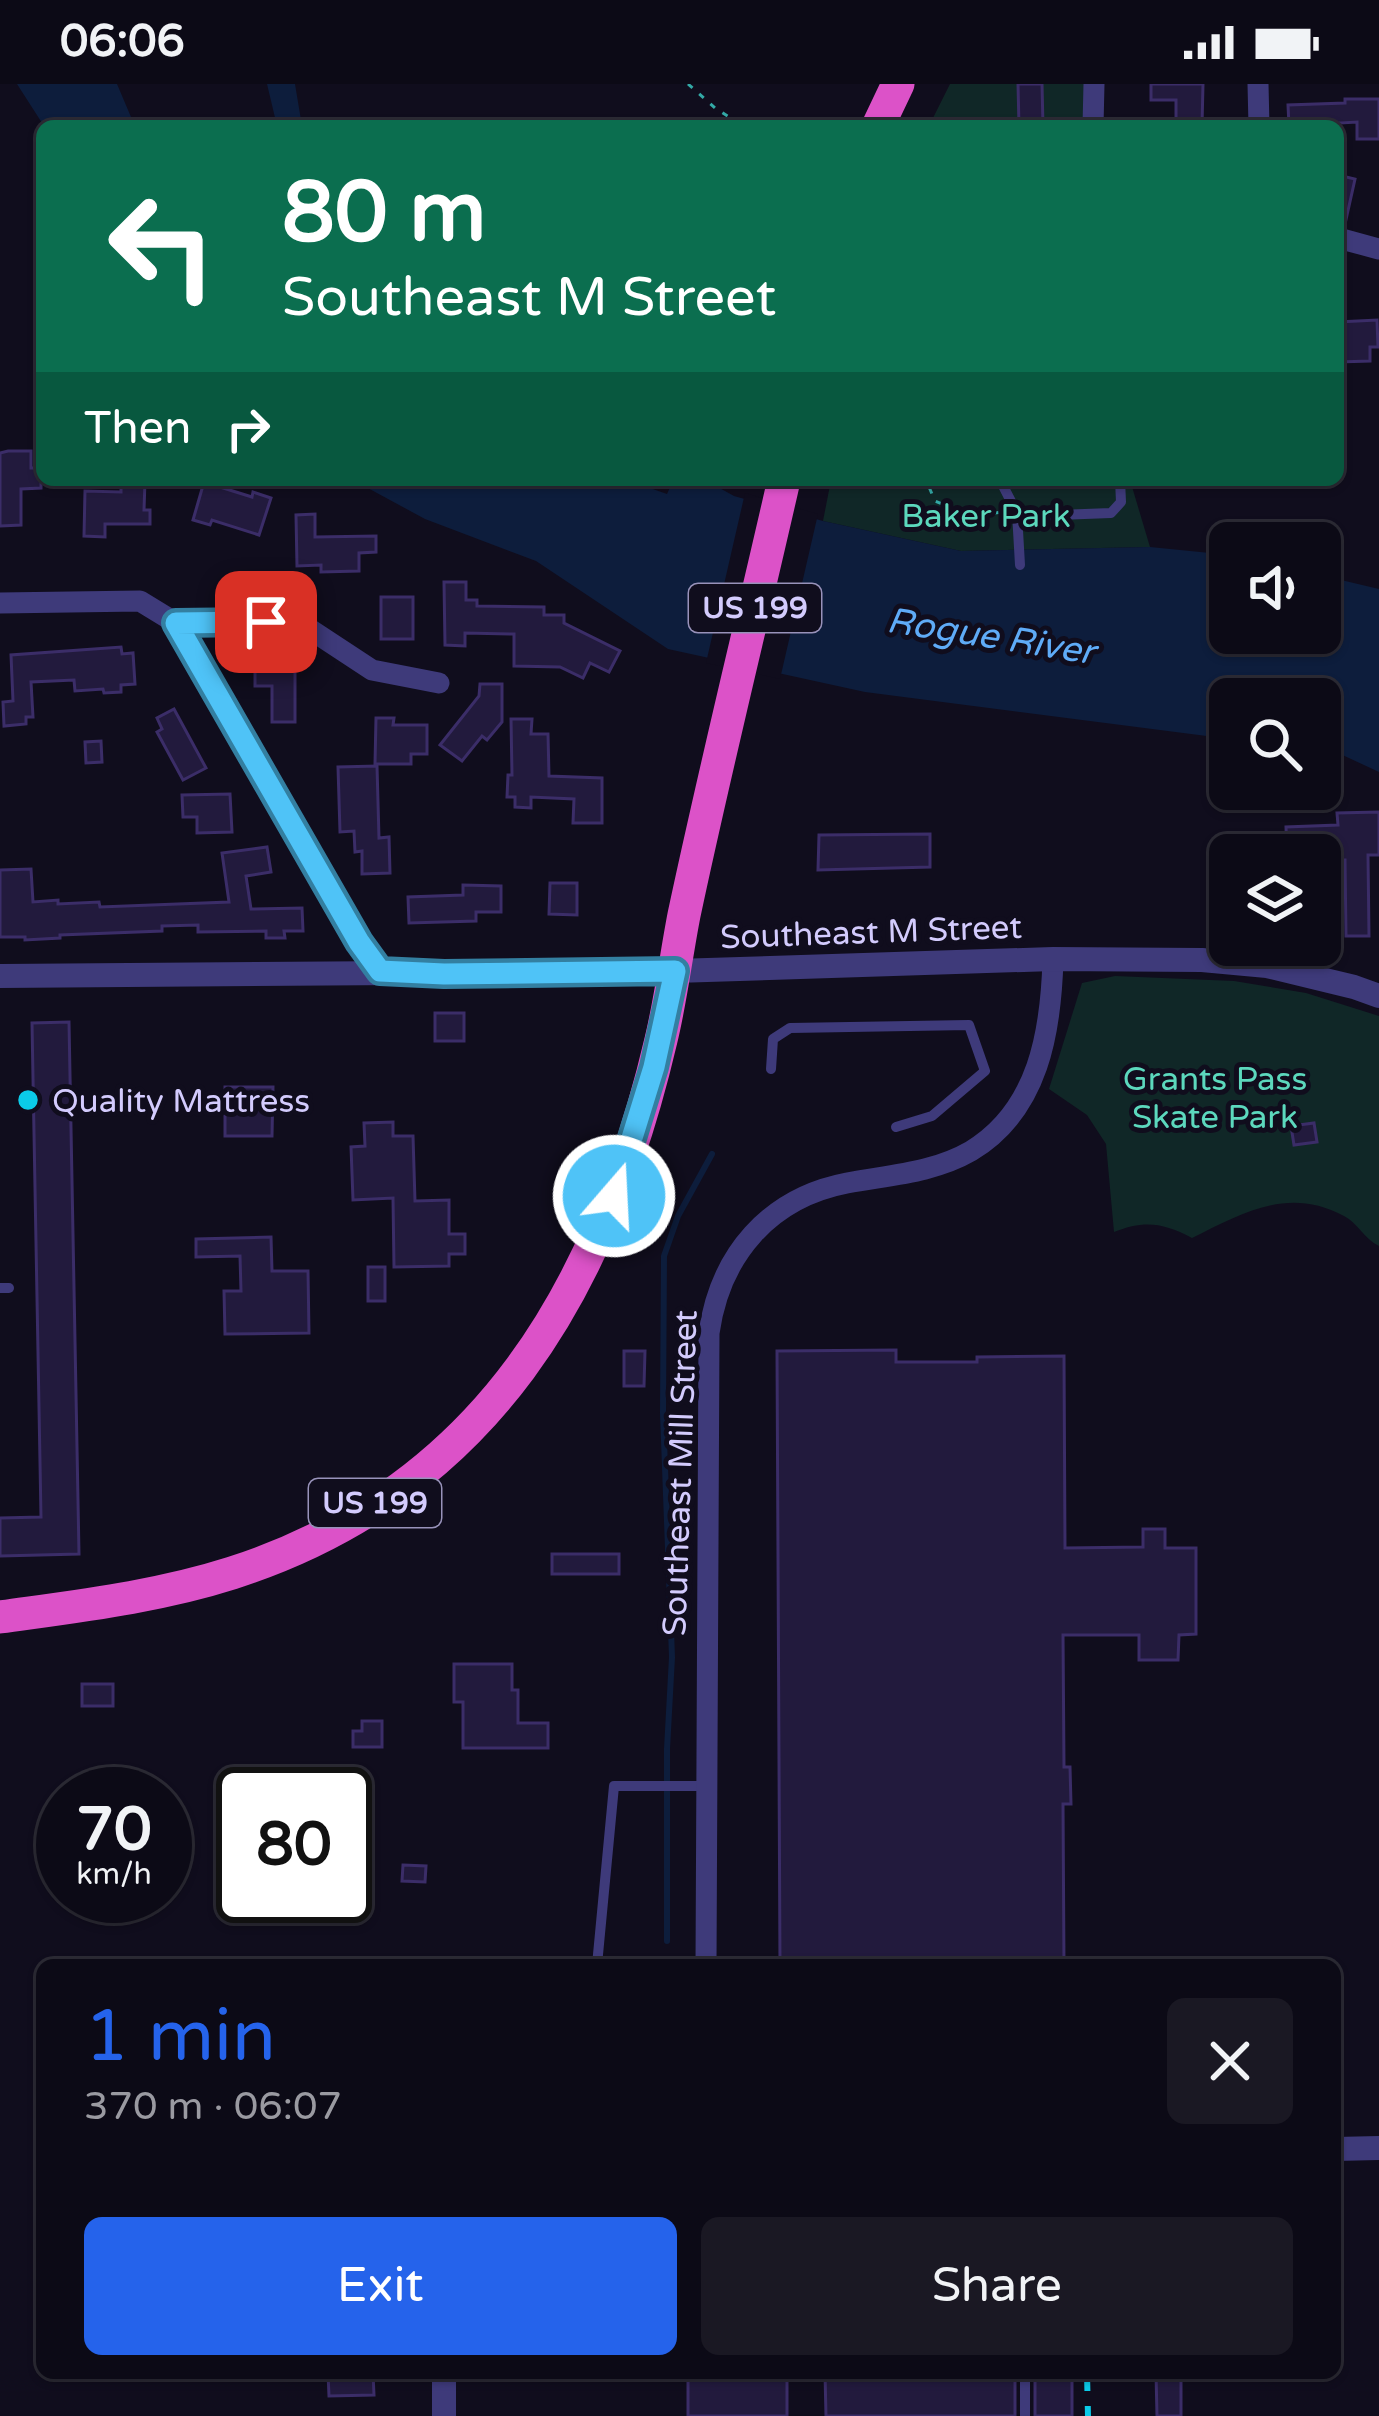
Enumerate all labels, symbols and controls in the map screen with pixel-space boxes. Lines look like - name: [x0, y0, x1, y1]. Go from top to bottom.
- text: 06:06: [60, 15, 185, 69]
- text: 80 m: [282, 163, 486, 264]
- icon: left: [84, 168, 240, 324]
- text: Southeast M Street: [282, 265, 776, 330]
- icon: right: [215, 396, 281, 462]
- text: Then: [84, 402, 191, 456]
- park label: Baker Park: [901, 497, 1071, 536]
- map controls: [1209, 522, 1341, 966]
- button: sound: [1209, 522, 1341, 654]
- pin: [215, 571, 317, 673]
- road number: US 199: [689, 584, 821, 632]
- icon: arrive: [233, 589, 299, 655]
- water label: Rogue River: [884, 599, 1102, 675]
- button: search: [1209, 678, 1341, 810]
- button: layers: [1209, 834, 1341, 966]
- street label: Southeast M Street: [719, 908, 1023, 957]
- park label: Grants Pass Skate Park: [1123, 1060, 1307, 1137]
- place label: Quality Mattress: [52, 1082, 310, 1121]
- marker: Quality Mattress: [15, 1087, 41, 1113]
- position arrow: [551, 1133, 677, 1259]
- street label: Southeast Mill Street: [655, 1309, 706, 1637]
- road number: US 199: [309, 1479, 441, 1527]
- speed limit sign: 80: [216, 1767, 372, 1923]
- text: 70: [76, 1794, 152, 1866]
- text: km/h: [76, 1856, 152, 1893]
- text: 1 min: [84, 1994, 276, 2081]
- button: close: [1167, 1998, 1293, 2124]
- text: 370 m · 06:07: [84, 2083, 342, 2130]
- button: Exit: [84, 2217, 677, 2355]
- button: Share: [701, 2217, 1293, 2355]

